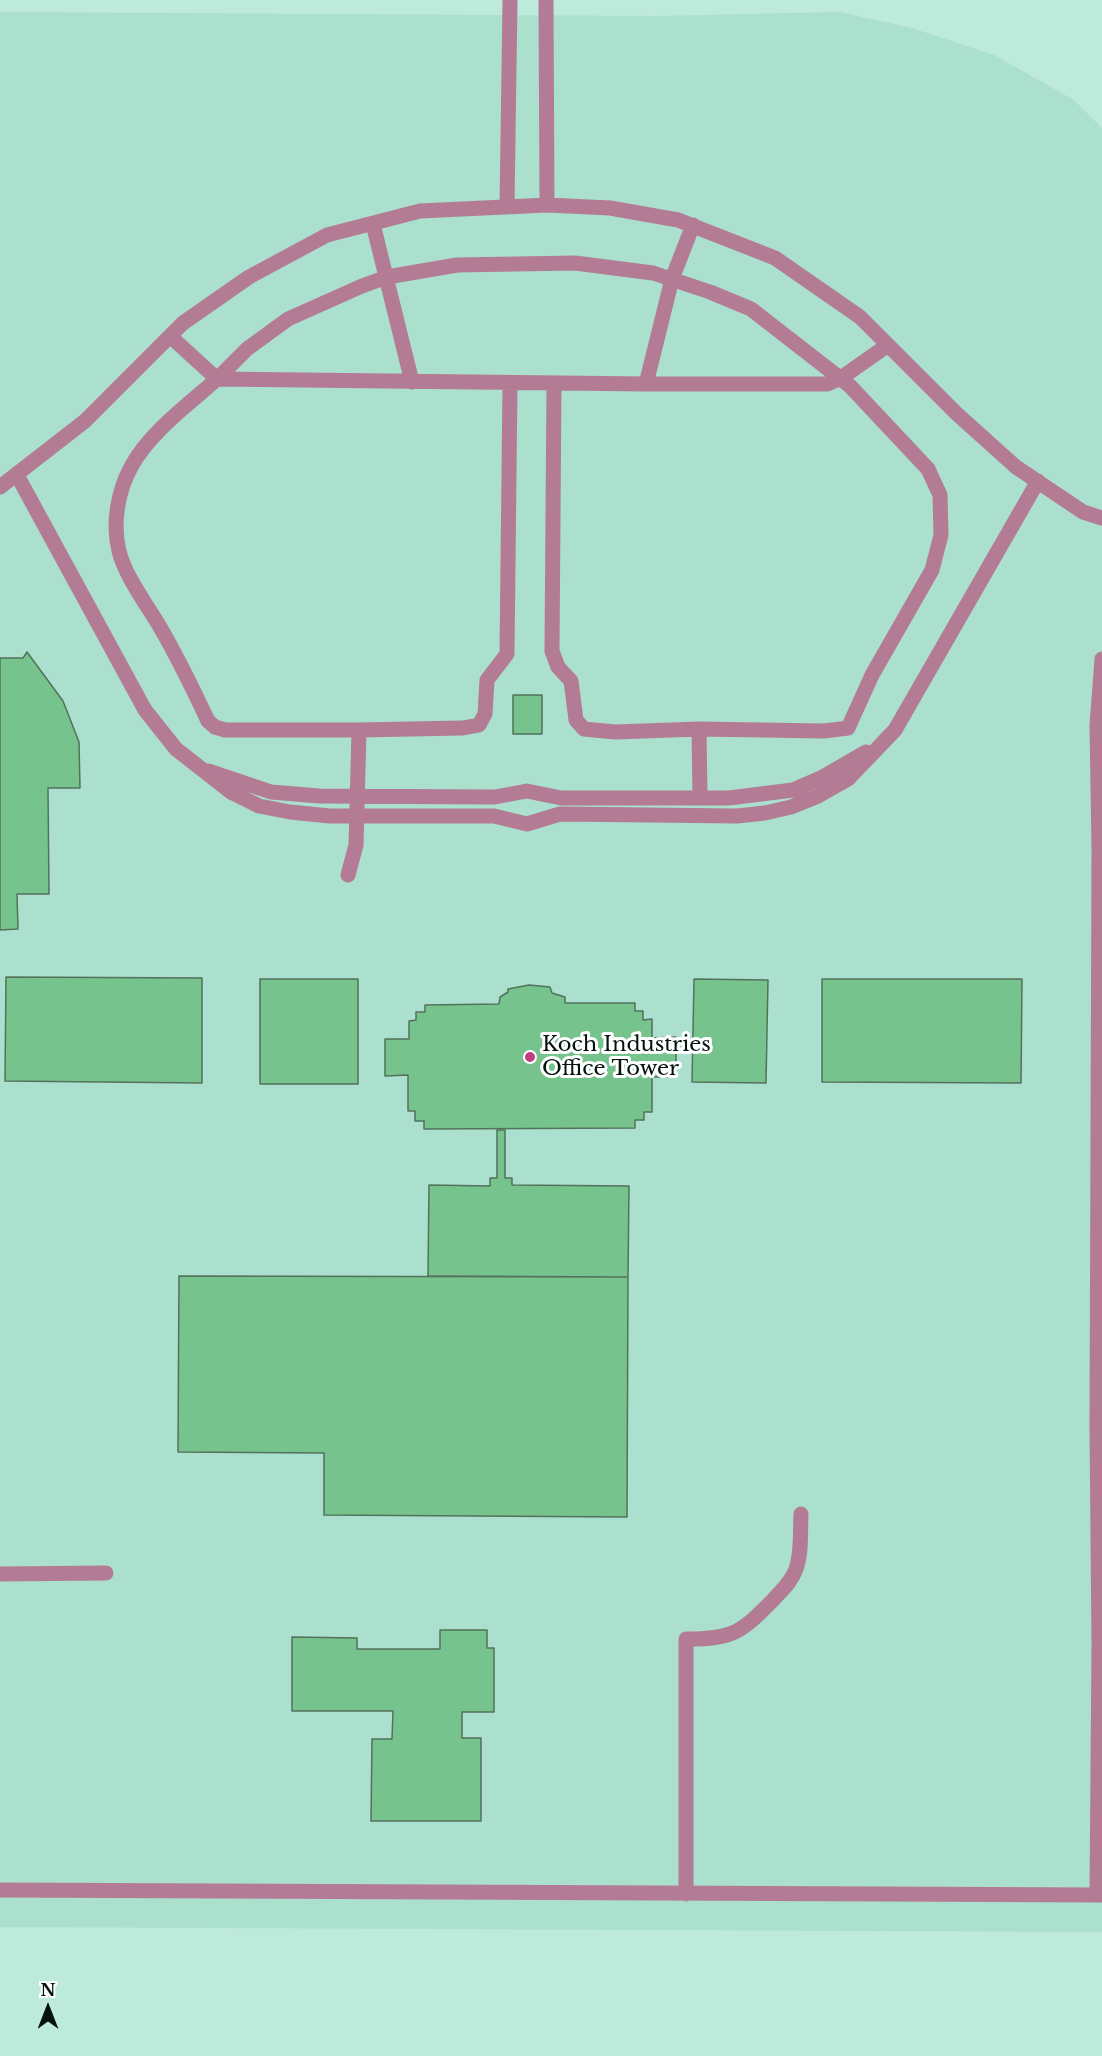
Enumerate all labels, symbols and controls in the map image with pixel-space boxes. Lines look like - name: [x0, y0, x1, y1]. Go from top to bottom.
- place label: Koch Industries Office Tower: [542, 1032, 711, 1082]
- marker: Koch Industries Office Tower: [523, 1050, 537, 1064]
- north arrow: [18, 1978, 78, 2038]
- text: N: [40, 1980, 56, 2000]

